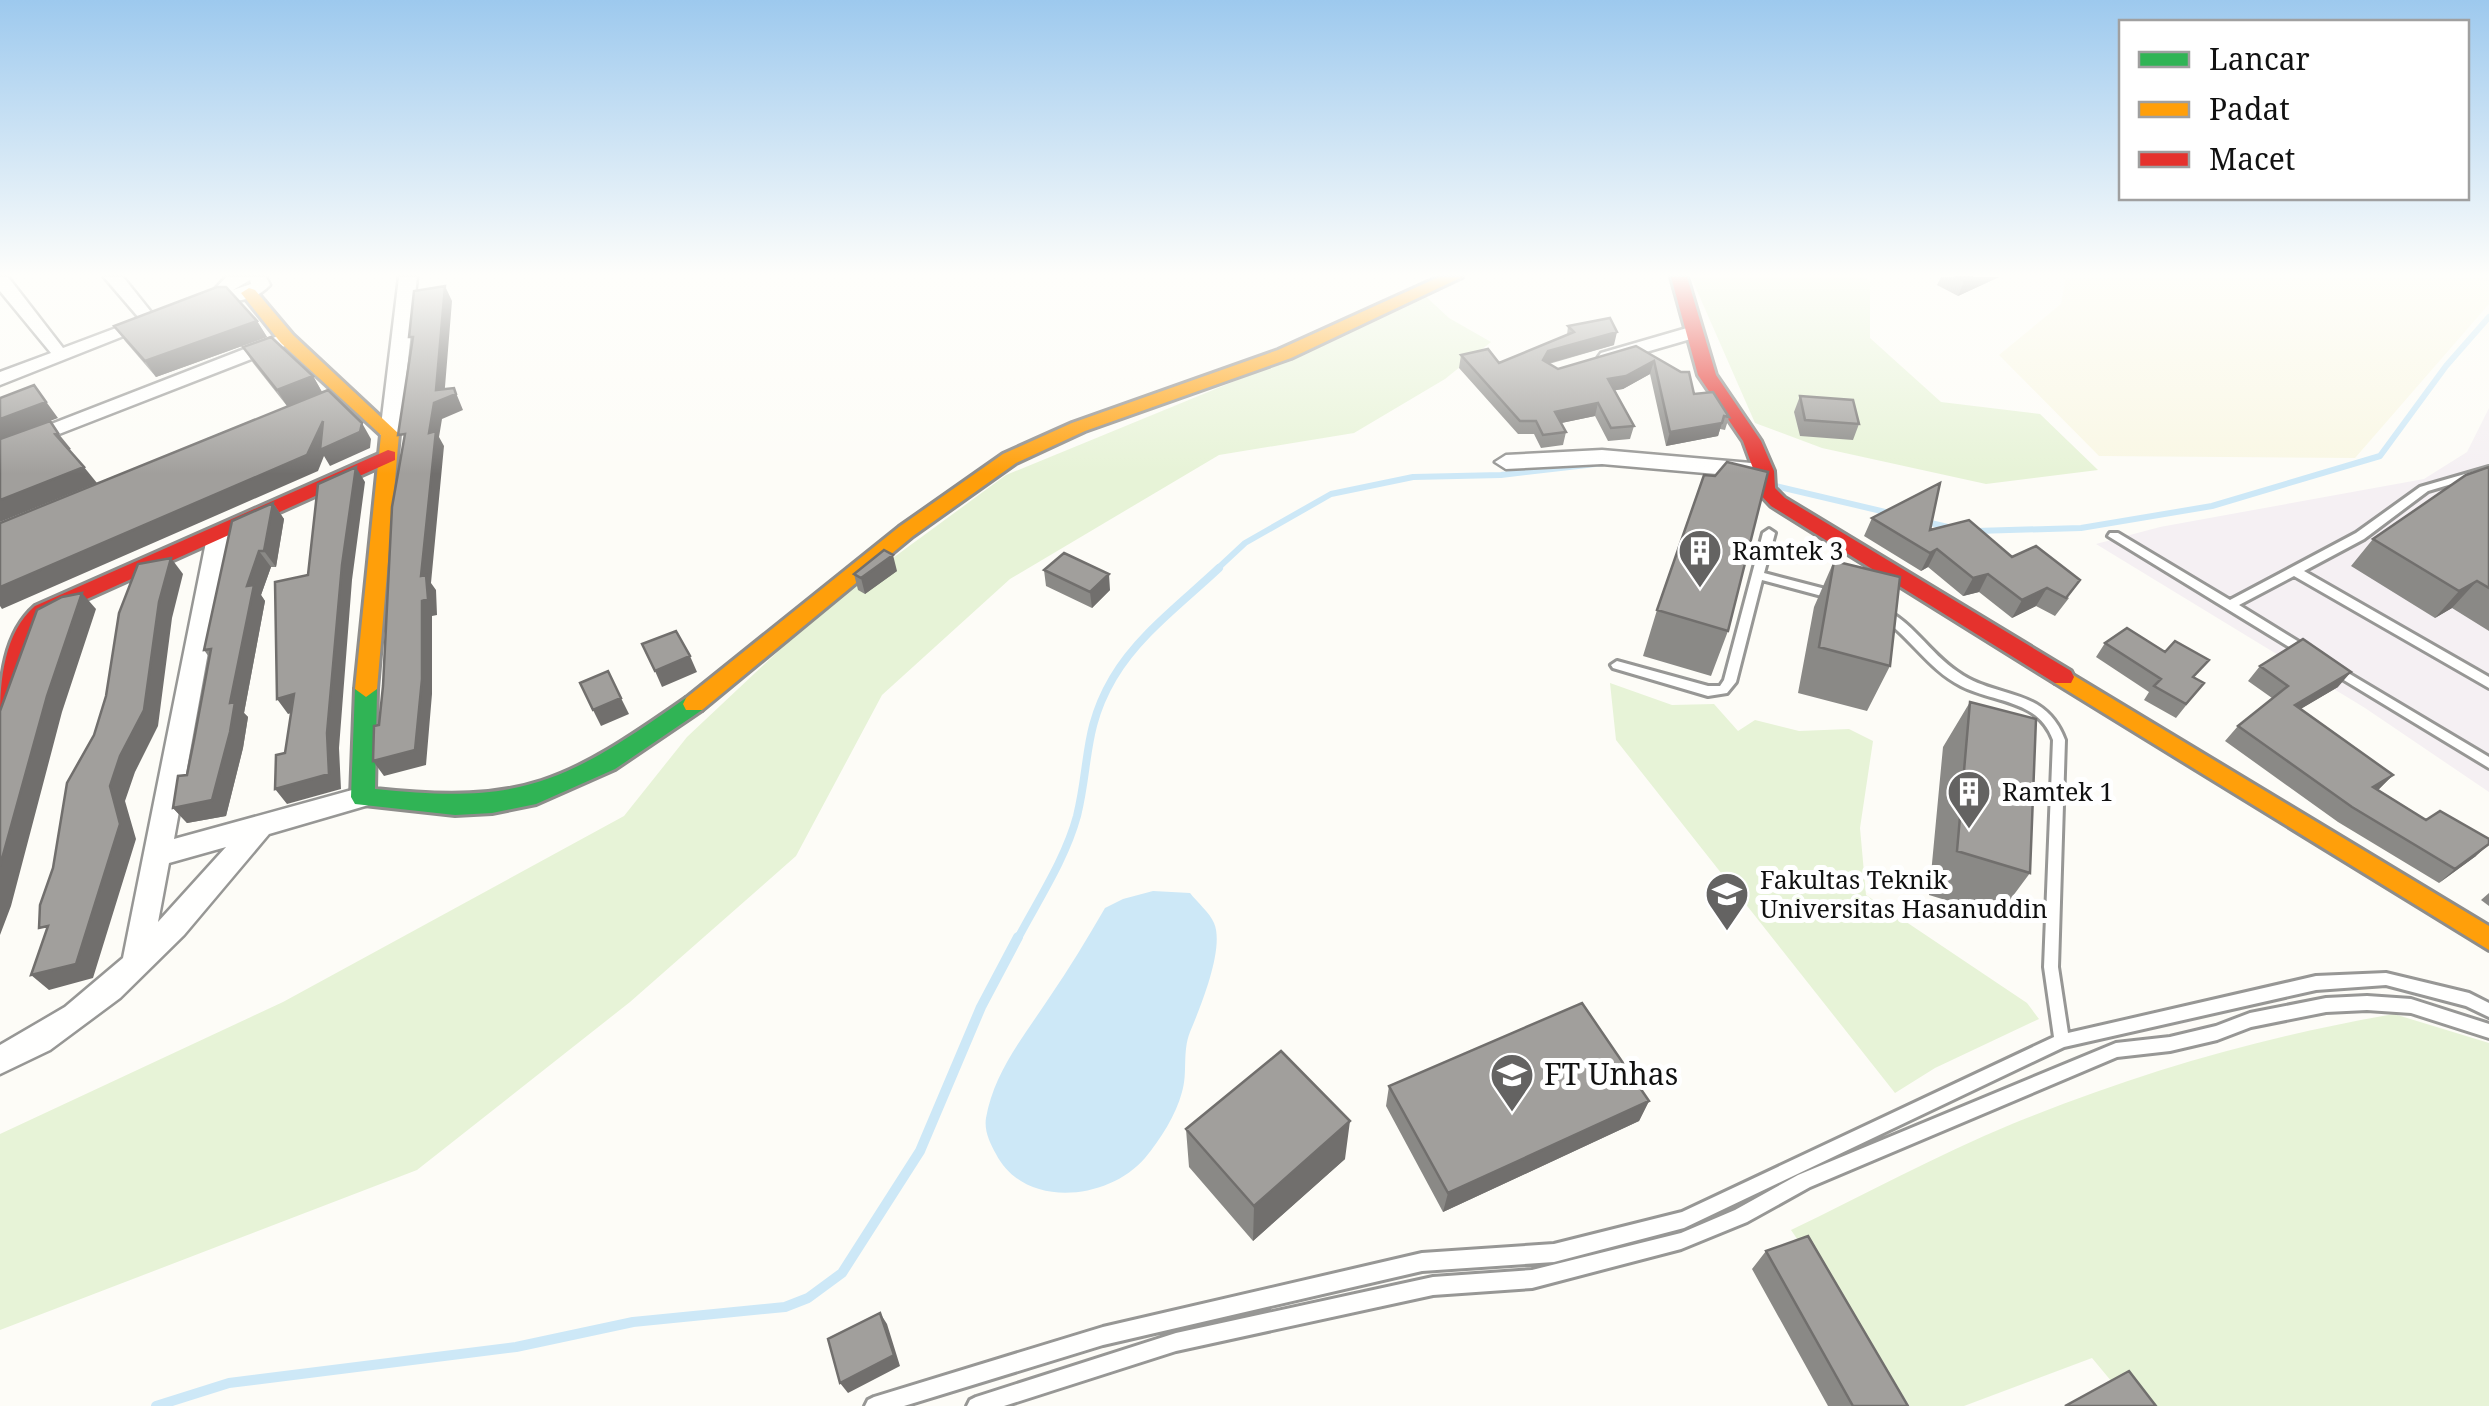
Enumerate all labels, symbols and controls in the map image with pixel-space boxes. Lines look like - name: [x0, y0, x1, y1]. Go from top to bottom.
- legend: [2119, 20, 2469, 200]
- text: Lancar: [2209, 38, 2310, 79]
- text: Padat: [2209, 88, 2290, 129]
- text: Macet: [2209, 138, 2295, 179]
- building icon: Ramtek 3: [1677, 528, 1723, 589]
- place label: Ramtek 3: [1732, 533, 1843, 567]
- building icon: Ramtek 1: [1946, 769, 1992, 830]
- place label: Ramtek 1: [2002, 774, 2113, 808]
- place label: Fakultas Teknik Universitas Hasanuddin: [1760, 862, 2048, 925]
- school or university icon: Fakultas Teknik Universitas Hasanuddin: [1704, 871, 1750, 932]
- school or university icon: FT Unhas: [1489, 1052, 1535, 1113]
- place label: FT Unhas: [1544, 1053, 1678, 1094]

